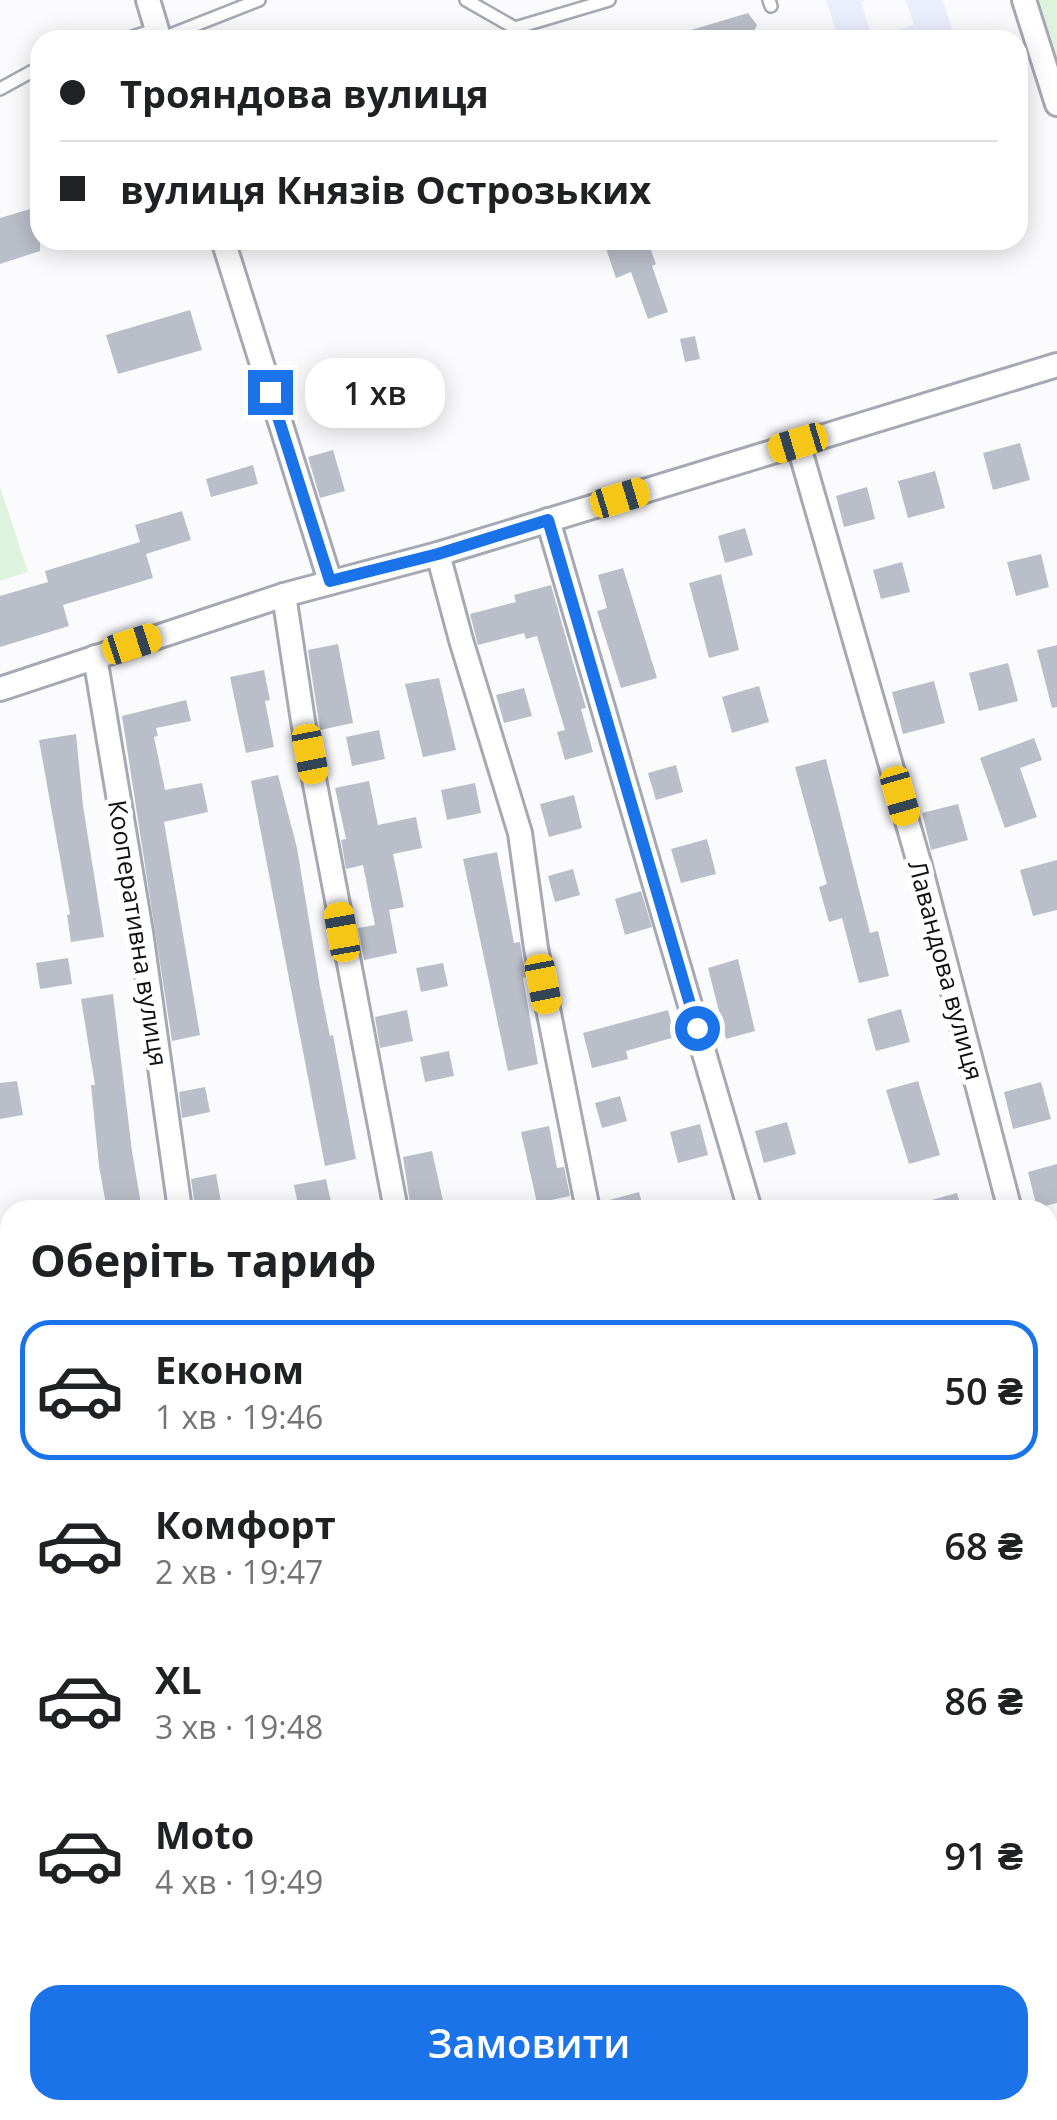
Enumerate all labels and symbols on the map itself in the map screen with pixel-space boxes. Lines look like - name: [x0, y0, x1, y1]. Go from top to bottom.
- callout: 1 хв: [305, 357, 445, 427]
- route end: [248, 370, 293, 415]
- car: [765, 420, 831, 466]
- car: [587, 475, 653, 521]
- car: [99, 620, 165, 668]
- car: [290, 722, 330, 786]
- car: [877, 763, 923, 829]
- street label: Кооперативна вулиця: [101, 798, 177, 1068]
- street label: Лавандова вулиця: [901, 856, 993, 1084]
- car: [322, 900, 362, 964]
- car: [523, 952, 563, 1016]
- route start: [675, 1006, 720, 1051]

